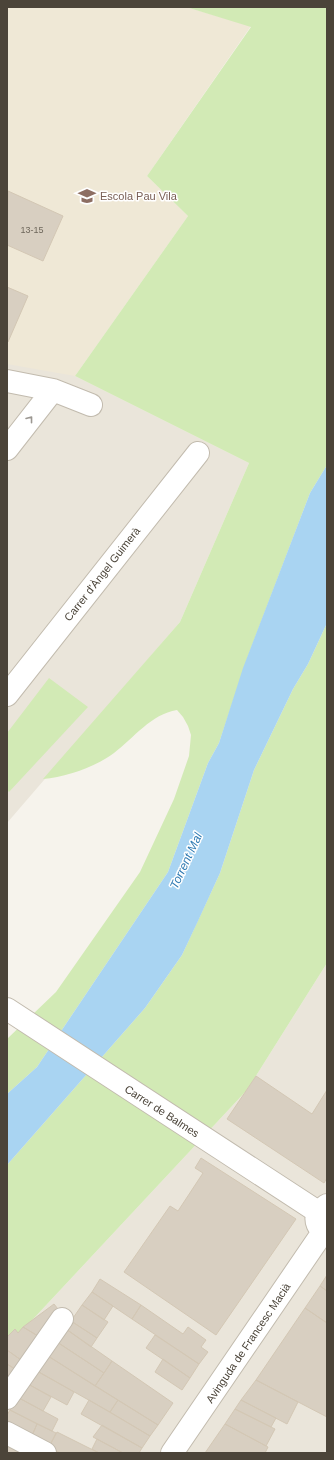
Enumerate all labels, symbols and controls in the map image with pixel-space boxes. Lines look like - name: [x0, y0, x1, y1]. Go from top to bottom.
- school or university icon: Escola Pau Vila: [77, 186, 97, 206]
- place label: Escola Pau Vila: [100, 190, 178, 202]
- house number: 13-15: [20, 225, 44, 235]
- one-way arrow: [25, 417, 32, 424]
- street label: Carrer d'Àngel Guimerà: [62, 524, 143, 623]
- water label: Torrent Mal: [167, 830, 205, 891]
- street label: Carrer de Balmes: [123, 1082, 202, 1140]
- street label: Avinguda de Francesc Macià: [203, 1280, 293, 1405]

